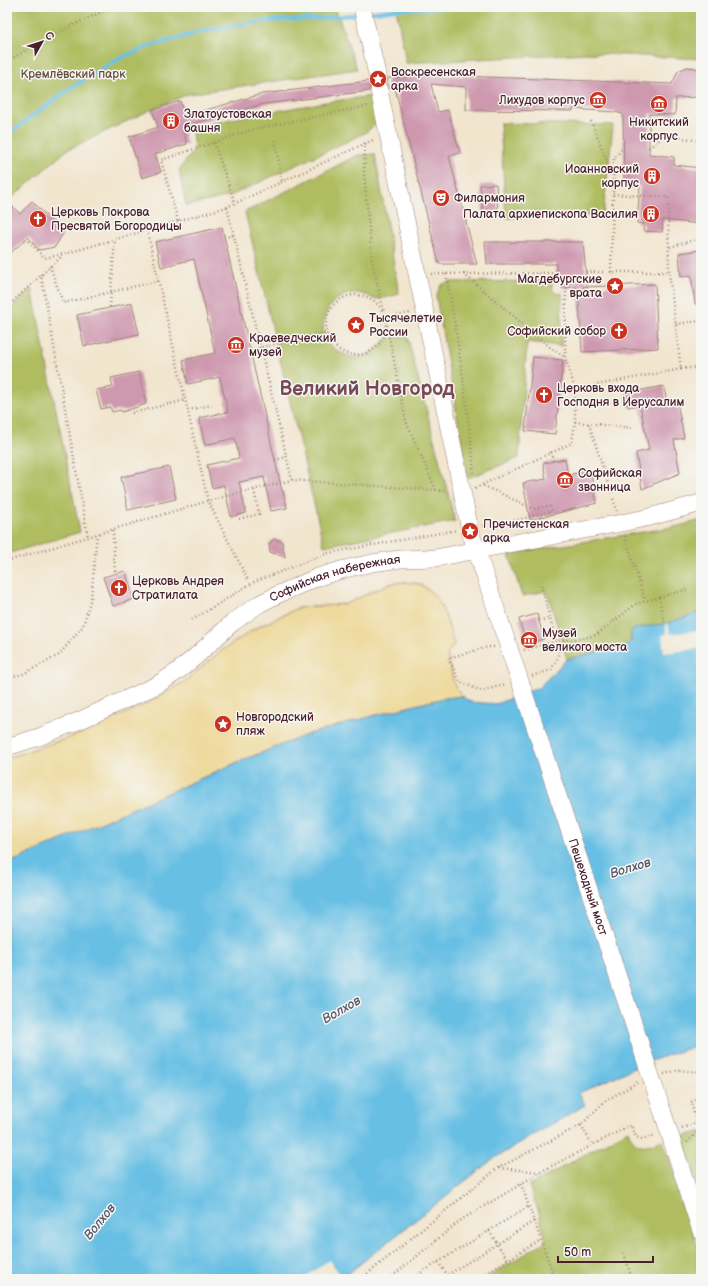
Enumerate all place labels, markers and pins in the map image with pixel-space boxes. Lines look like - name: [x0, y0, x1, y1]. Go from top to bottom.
- place label: Воскресенская арка: [391, 65, 476, 94]
- place icon: Воскресенская арка: [368, 69, 388, 89]
- museum icon: Лихудов корпус: [588, 90, 608, 110]
- place label: Лихудов корпус: [498, 93, 585, 108]
- museum icon: Никитский корпус: [649, 94, 669, 114]
- place label: Златоустовская башня: [184, 107, 272, 136]
- building icon: Златоустовская башня: [161, 111, 181, 131]
- place label: Никитский корпус: [629, 115, 689, 144]
- place label: Иоанновский корпус: [565, 162, 639, 191]
- building icon: Иоанновский корпус: [642, 166, 662, 186]
- theatre icon: Филармония: [431, 188, 451, 208]
- place label: Филармония: [454, 191, 525, 206]
- building icon: Палата архиепископа Василия: [641, 204, 661, 224]
- place label: Церковь Покрова Пресвятой Богородицы: [51, 205, 182, 234]
- place label: Палата архиепископа Василия: [463, 207, 638, 222]
- church icon: Церковь Покрова Пресвятой Богородицы: [28, 209, 48, 229]
- place label: Магдебургские врата: [517, 272, 602, 301]
- place icon: Магдебургские врата: [605, 276, 625, 296]
- place label: Тысячелетие России: [369, 311, 443, 340]
- place icon: Тысячелетие России: [346, 315, 366, 335]
- church icon: Софийский собор: [609, 321, 629, 341]
- place label: Софийский собор: [507, 324, 606, 339]
- place label: Краеведческий музей: [249, 331, 336, 360]
- museum icon: Краеведческий музей: [226, 335, 246, 355]
- place label: Церковь входа Господня в Иерусалим: [557, 381, 685, 410]
- church icon: Церковь входа Господня в Иерусалим: [534, 385, 554, 405]
- place label: Софийская звонница: [578, 466, 642, 495]
- museum icon: Софийская звонница: [555, 470, 575, 490]
- place label: Пречистенская арка: [483, 517, 569, 546]
- place icon: Пречистенская арка: [460, 521, 480, 541]
- place label: Церковь Андрея Стратилата: [132, 574, 224, 603]
- church icon: Церковь Андрея Стратилата: [109, 578, 129, 598]
- place label: Музей великого моста: [542, 626, 627, 655]
- museum icon: Музей великого моста: [519, 630, 539, 650]
- place label: Новгородский пляж: [236, 710, 314, 739]
- place icon: Новгородский пляж: [213, 714, 233, 734]

